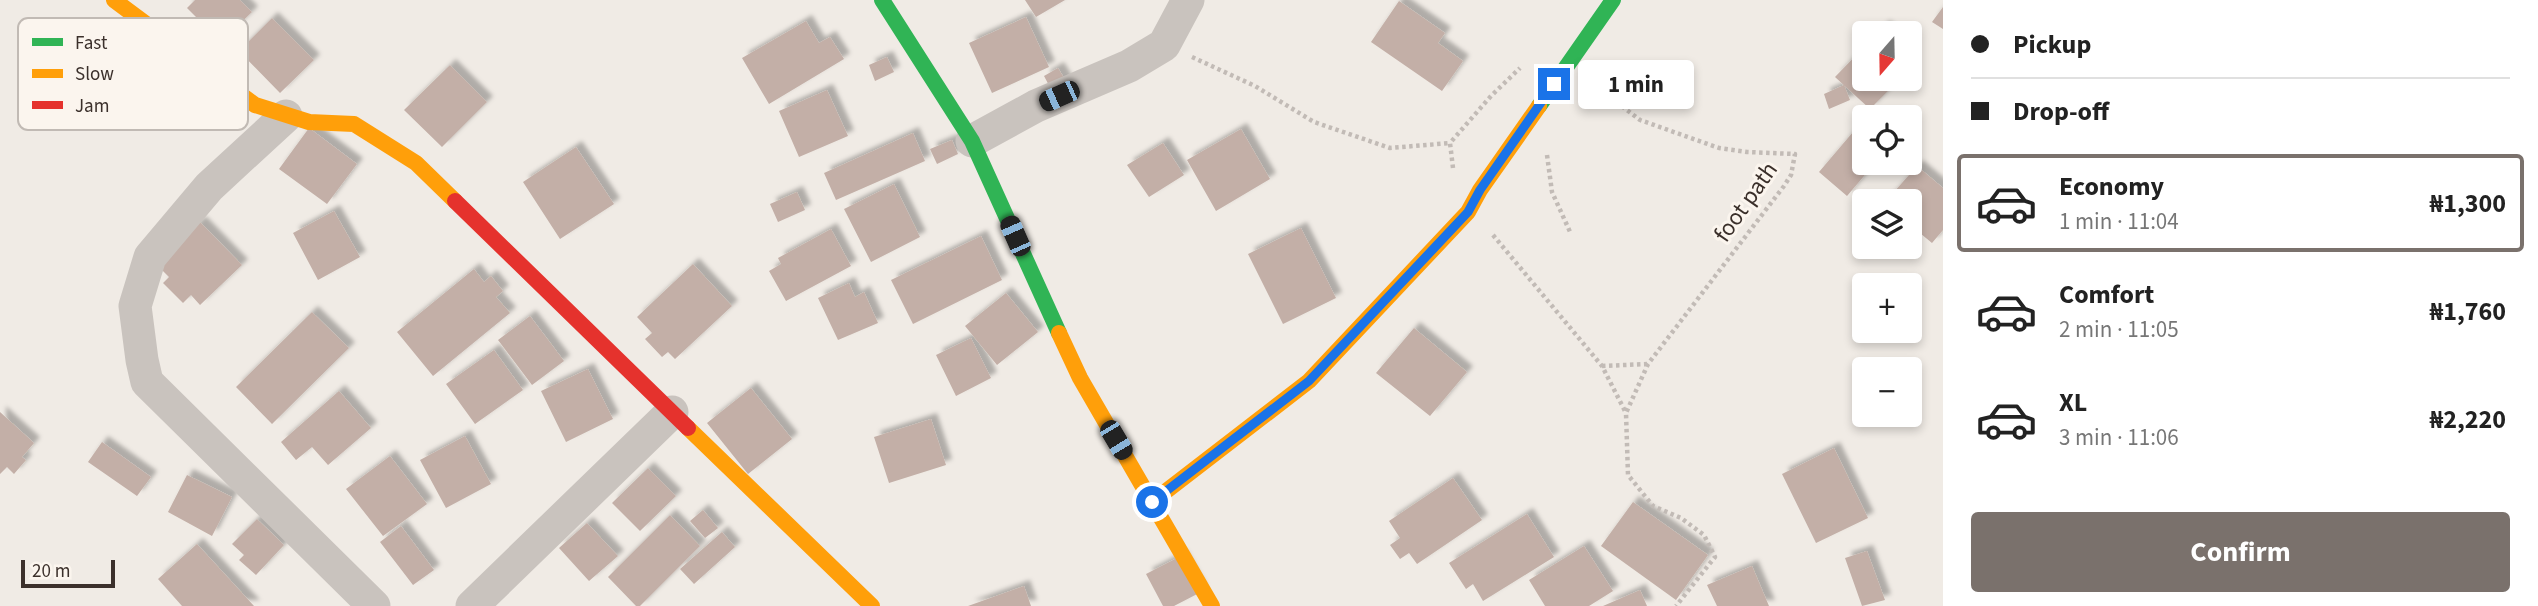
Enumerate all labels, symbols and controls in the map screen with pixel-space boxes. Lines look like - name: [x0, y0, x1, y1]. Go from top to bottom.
- legend: [18, 18, 248, 130]
- north arrow: [1852, 21, 1922, 91]
- map controls: [1852, 21, 1922, 427]
- text: Pickup: [2013, 26, 2091, 63]
- text: Fast: [75, 30, 108, 57]
- callout: 1 min: [1578, 60, 1694, 108]
- text: Slow: [75, 61, 114, 88]
- route end: [1538, 68, 1570, 100]
- text: 1 min: [1608, 68, 1664, 101]
- car: [1036, 78, 1083, 114]
- text: Jam: [75, 93, 109, 120]
- text: Drop-off: [2013, 93, 2109, 130]
- button: locate: [1852, 105, 1922, 175]
- street label: foot path: [1706, 155, 1786, 249]
- text: Economy: [2059, 168, 2164, 205]
- icon: car: [1975, 172, 2038, 235]
- text: ₦1,300: [2430, 185, 2506, 222]
- button: layers: [1852, 189, 1922, 259]
- text: 1 min · 11:04: [2059, 205, 2179, 238]
- car: [997, 213, 1034, 259]
- button: +: [1852, 273, 1922, 343]
- text: Comfort: [2059, 276, 2154, 313]
- icon: car: [1975, 280, 2038, 343]
- text: ₦1,760: [2430, 293, 2506, 330]
- text: 2 min · 11:05: [2059, 313, 2179, 346]
- button: −: [1852, 357, 1922, 427]
- text: XL: [2059, 384, 2087, 421]
- icon: car: [1975, 388, 2038, 451]
- text: ₦2,220: [2430, 401, 2506, 438]
- car: [1097, 417, 1136, 463]
- text: 3 min · 11:06: [2059, 421, 2179, 454]
- route start: [1136, 486, 1168, 518]
- button: Confirm: [1971, 512, 2510, 592]
- scale bar: [21, 557, 116, 589]
- text: 20 m: [32, 558, 70, 585]

